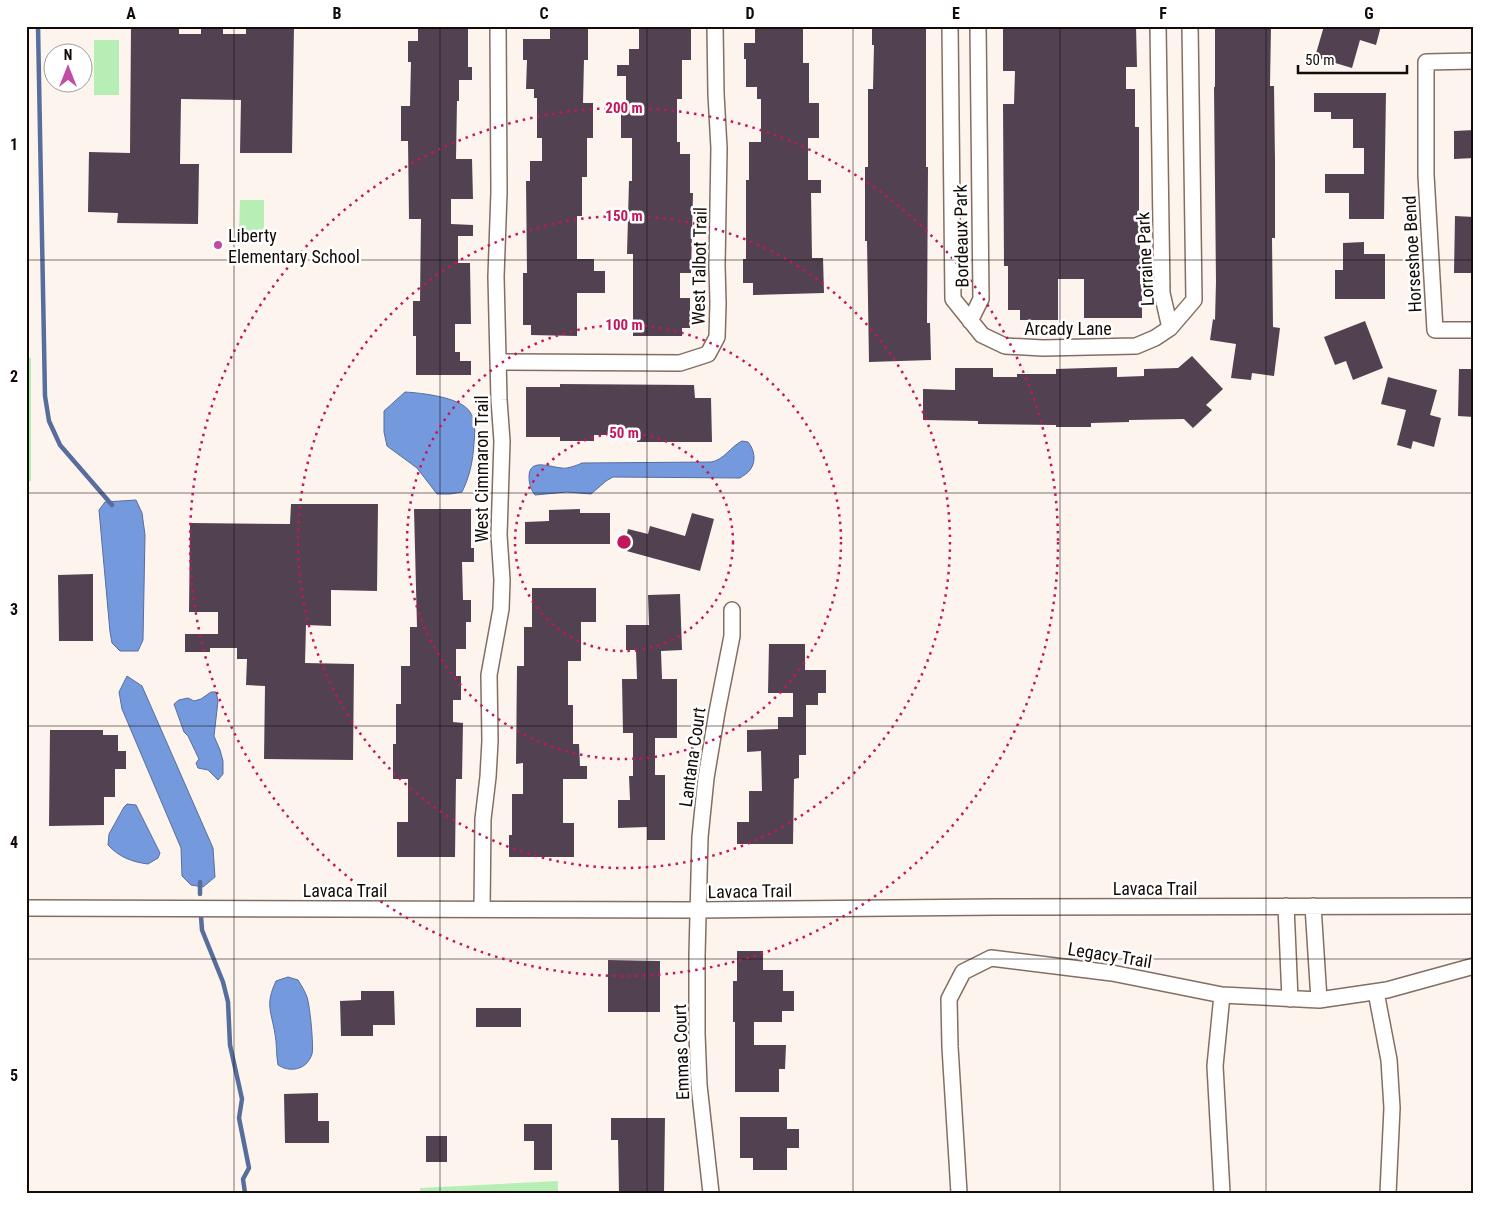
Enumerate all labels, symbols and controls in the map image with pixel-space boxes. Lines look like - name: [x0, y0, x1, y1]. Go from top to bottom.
- text: A: [126, 4, 136, 23]
- text: B: [333, 4, 342, 23]
- text: C: [539, 4, 549, 23]
- text: D: [745, 4, 755, 23]
- text: E: [952, 4, 960, 23]
- text: F: [1159, 4, 1167, 23]
- text: G: [1364, 4, 1374, 23]
- north arrow: [42, 42, 92, 92]
- scale bar: [1298, 42, 1406, 74]
- text: N: [64, 47, 72, 63]
- text: 50 m: [1305, 51, 1335, 69]
- text: 200 m: [605, 99, 643, 117]
- text: 1: [10, 135, 18, 154]
- street label: Bordeaux Park: [950, 184, 972, 288]
- street label: Horseshoe Bend: [1398, 195, 1426, 313]
- text: 150 m: [605, 207, 643, 225]
- street label: West Talbot Trail: [687, 207, 711, 325]
- street label: Lorraine Park: [1132, 211, 1158, 307]
- place label: Liberty Elementary School: [228, 225, 360, 267]
- marker: Liberty Elementary School: [212, 239, 224, 251]
- text: 100 m: [605, 316, 643, 334]
- street label: Arcady Lane: [1024, 318, 1112, 339]
- text: 2: [10, 367, 18, 386]
- street label: West Cimmaron Trail: [471, 395, 492, 543]
- text: 50 m: [609, 424, 639, 442]
- centre of rings: [615, 533, 633, 551]
- text: 3: [10, 600, 18, 619]
- street label: Lantana Court: [675, 706, 709, 808]
- text: 4: [10, 833, 18, 852]
- street label: Lavaca Trail: [1113, 878, 1197, 899]
- street label: Lavaca Trail: [303, 880, 387, 901]
- street label: Lavaca Trail: [707, 880, 793, 902]
- street label: Legacy Trail: [1066, 938, 1154, 972]
- street label: Emmas Court: [669, 1004, 693, 1100]
- text: 5: [10, 1066, 18, 1085]

